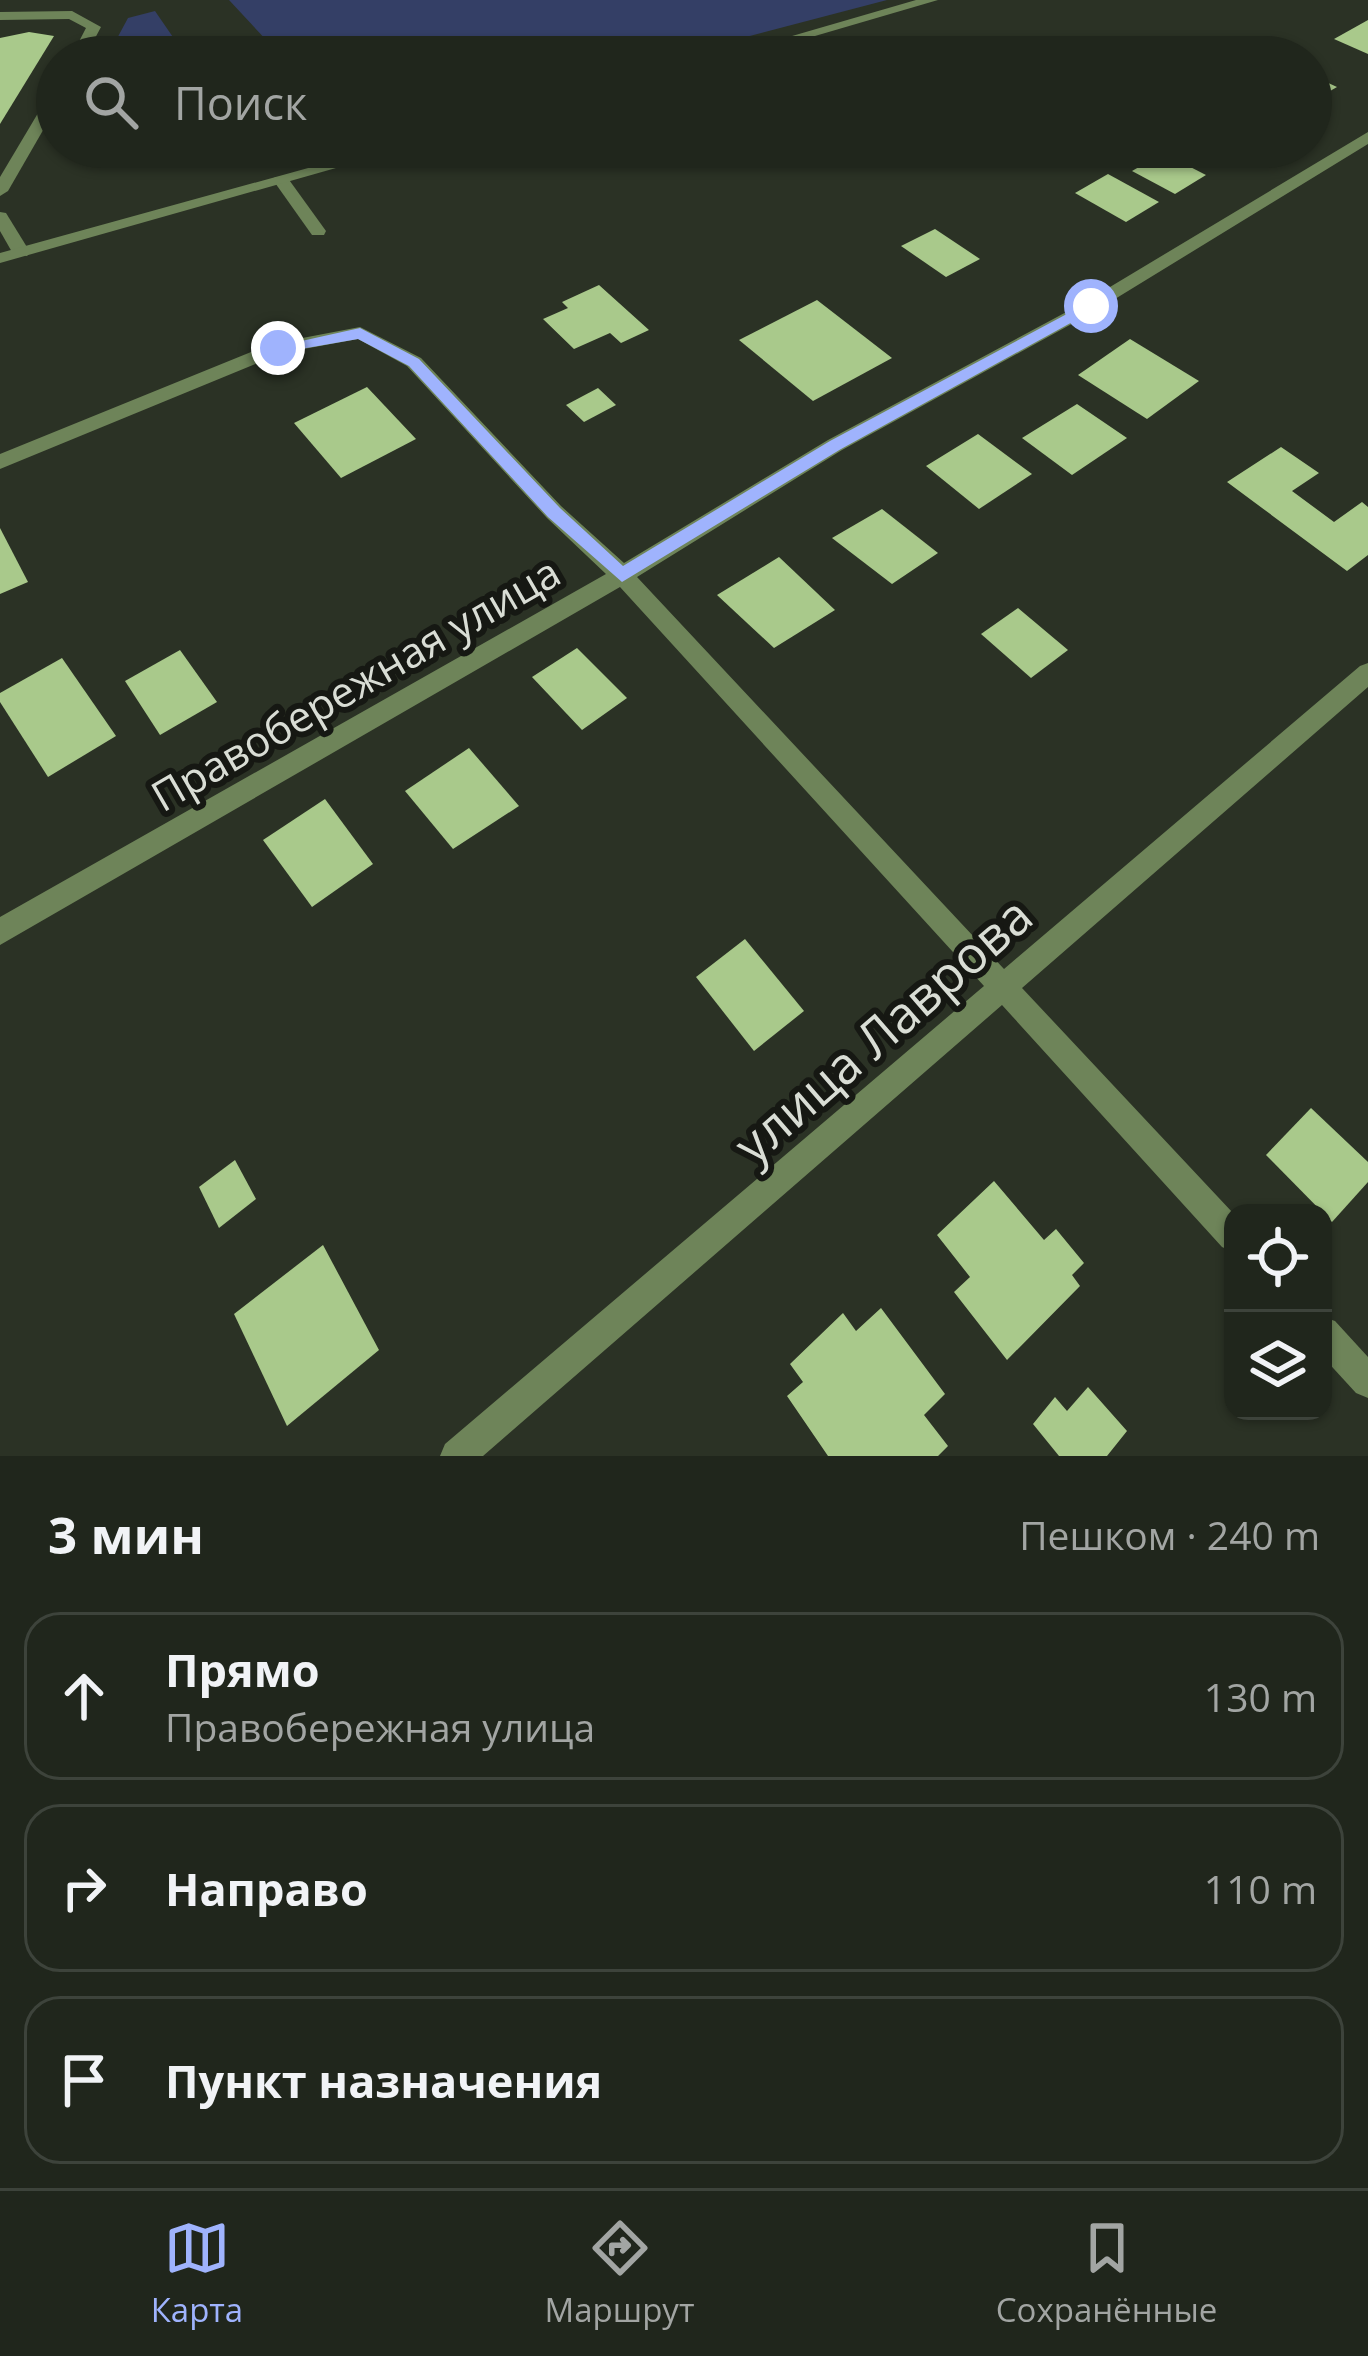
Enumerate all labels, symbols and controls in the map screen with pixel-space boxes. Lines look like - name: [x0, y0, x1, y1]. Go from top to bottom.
- search box: [36, 36, 1332, 168]
- icon: search: [78, 69, 144, 135]
- text: Поиск: [174, 72, 307, 133]
- route start: [1064, 279, 1118, 333]
- route end: [251, 321, 305, 375]
- street label: Правобережная улица: [140, 543, 570, 823]
- street label: улица Лаврова: [718, 880, 1046, 1178]
- map controls: [1224, 1204, 1332, 1420]
- button: locate: [1224, 1204, 1332, 1312]
- button: layers: [1224, 1312, 1332, 1420]
- text: 3 мин: [48, 1499, 204, 1569]
- text: Пешком · 240 m: [1019, 1508, 1320, 1561]
- text: Прямо: [165, 1639, 320, 1700]
- icon: ahead: [51, 1663, 117, 1729]
- text: 130 m: [1204, 1670, 1317, 1723]
- text: Правобережная улица: [165, 1700, 595, 1753]
- icon: right: [51, 1855, 117, 1921]
- text: Направо: [165, 1858, 368, 1919]
- text: 110 m: [1204, 1862, 1317, 1915]
- icon: arrive: [51, 2047, 117, 2113]
- text: Пункт назначения: [165, 2050, 602, 2111]
- tab: Карта: [151, 2215, 243, 2332]
- tab: Маршрут: [545, 2215, 694, 2332]
- tab: Сохранённые: [996, 2215, 1217, 2332]

